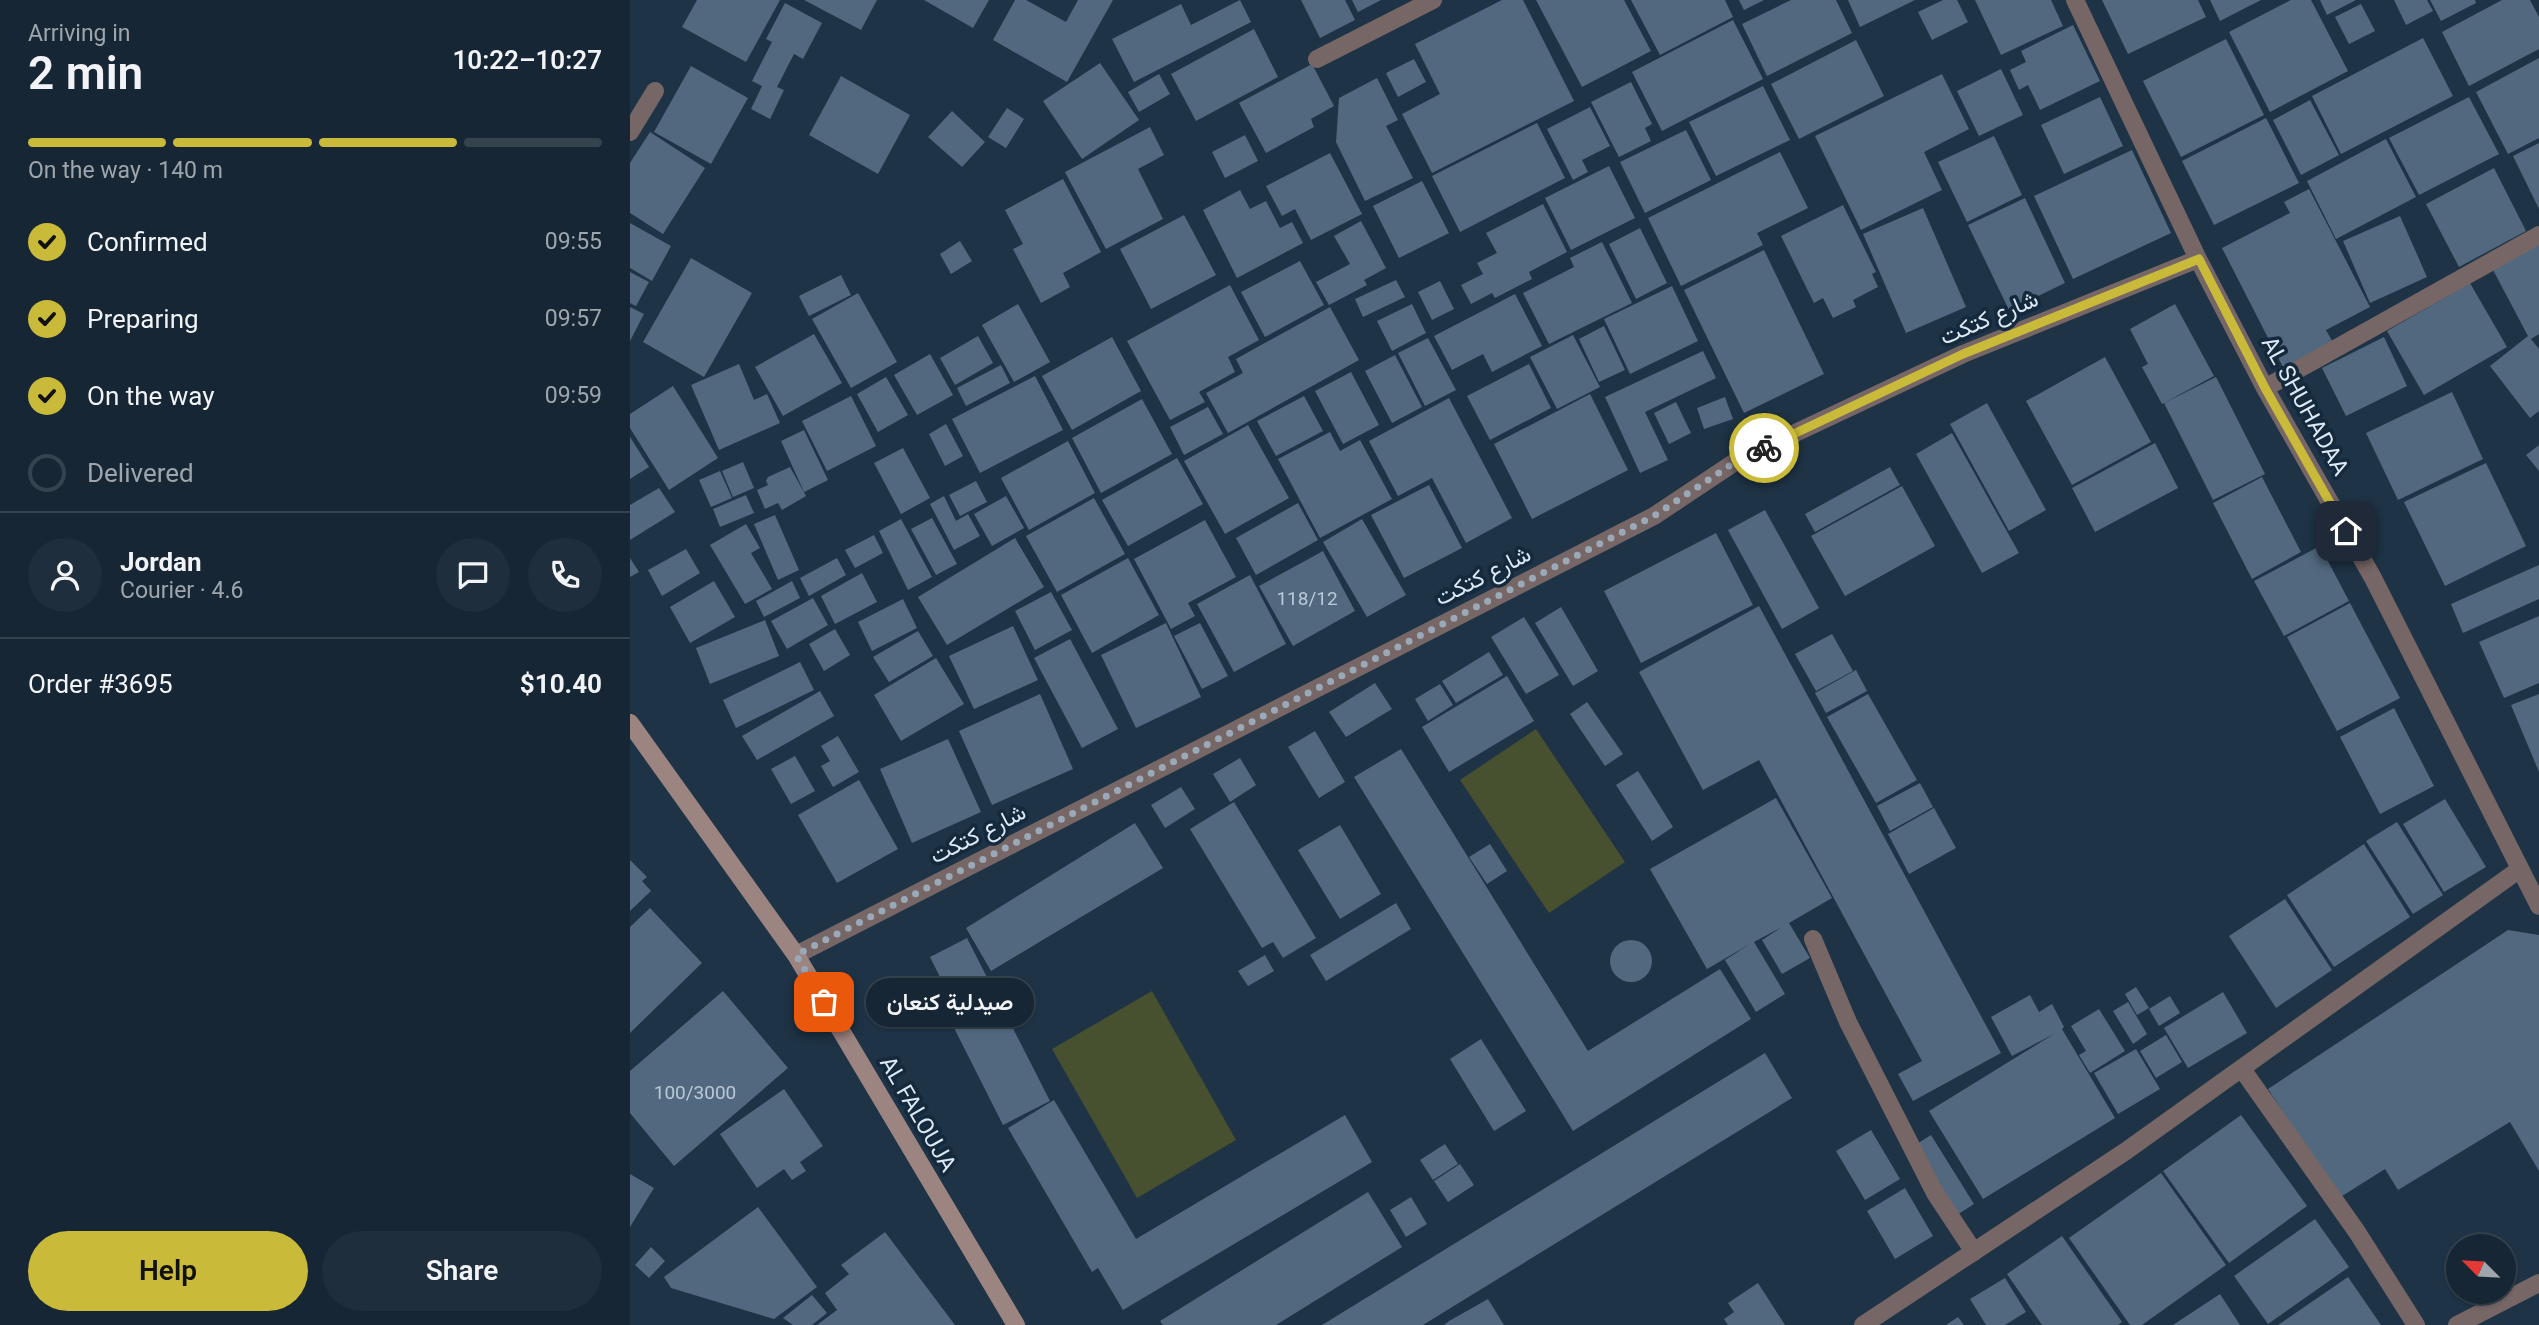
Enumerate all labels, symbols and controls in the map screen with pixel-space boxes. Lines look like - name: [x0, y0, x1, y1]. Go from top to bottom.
- text: Arriving in: [28, 20, 131, 47]
- text: 10:22–10:27: [452, 45, 602, 75]
- text: 2 min: [28, 46, 143, 100]
- text: On the way · 140 m: [28, 157, 223, 184]
- icon: check: [28, 223, 66, 261]
- text: Confirmed: [87, 227, 208, 257]
- text: 09:55: [545, 228, 602, 255]
- street label: شارع كتكت: [1936, 285, 2043, 353]
- icon: check: [28, 300, 66, 338]
- text: Preparing: [87, 304, 199, 334]
- text: 09:57: [545, 305, 602, 332]
- street label: AL SHUHADAA: [2256, 332, 2354, 480]
- icon: check: [28, 377, 66, 415]
- text: On the way: [87, 381, 215, 411]
- text: 09:59: [545, 382, 602, 409]
- courier: [1729, 413, 1799, 483]
- icon: bike: [1745, 429, 1783, 467]
- text: Delivered: [87, 458, 194, 488]
- pin: [2316, 501, 2376, 561]
- icon: home: [2327, 512, 2365, 550]
- button: person: [28, 538, 102, 612]
- button: chat: [436, 538, 510, 612]
- button: phone: [528, 538, 602, 612]
- street label: شارع كتكت: [1430, 540, 1536, 613]
- text: Jordan: [120, 547, 202, 577]
- text: Courier · 4.6: [120, 577, 243, 604]
- house number: 118/12: [1276, 587, 1338, 610]
- text: Order #3695: [28, 669, 173, 699]
- text: $10.40: [520, 669, 602, 699]
- street label: شارع كتكت: [925, 798, 1031, 871]
- pin: [794, 972, 854, 1032]
- callout: صيدلية كنعان: [866, 978, 1034, 1026]
- icon: bag: [805, 983, 843, 1021]
- text: صيدلية كنعان: [887, 989, 1013, 1016]
- street label: AL FALOUJA: [874, 1051, 962, 1177]
- house number: 100/3000: [654, 1081, 736, 1104]
- button: Help: [28, 1231, 308, 1311]
- button: Share: [322, 1231, 602, 1311]
- north arrow: [2446, 1234, 2516, 1304]
- map controls: [2446, 1234, 2516, 1304]

